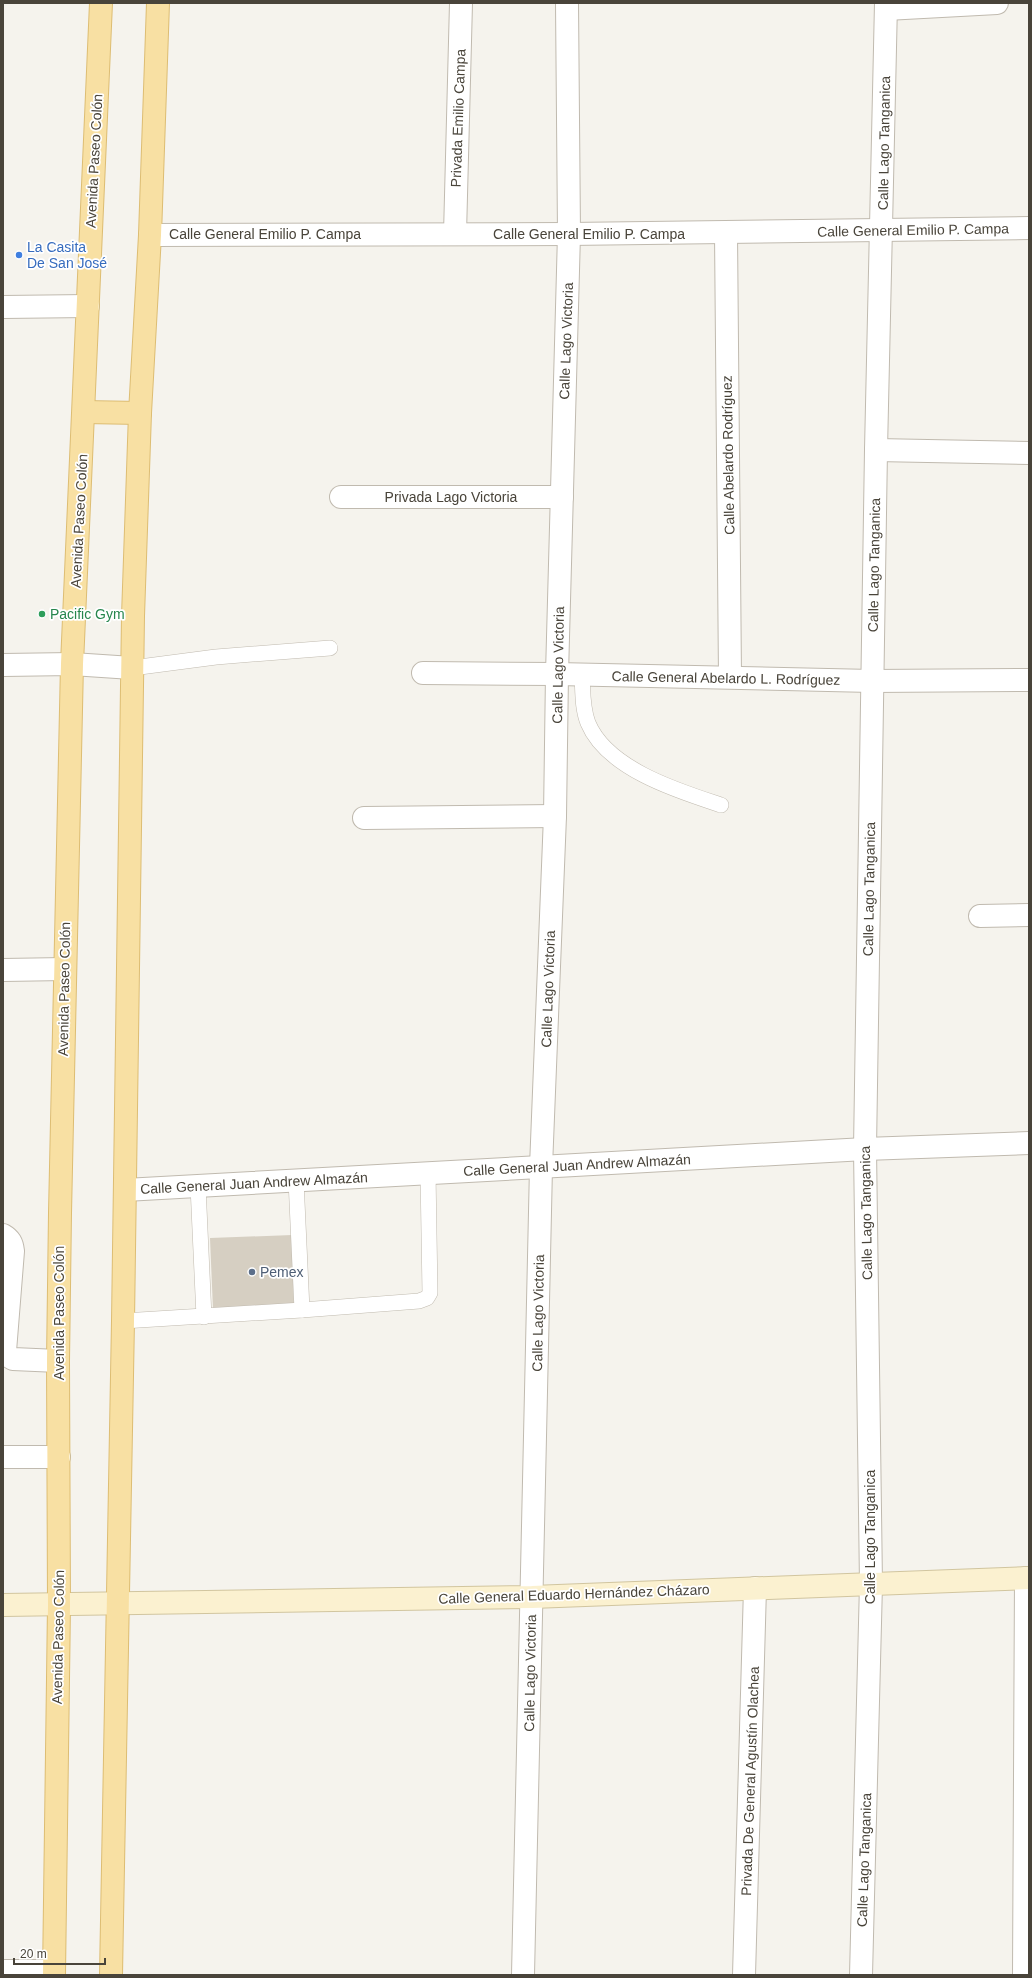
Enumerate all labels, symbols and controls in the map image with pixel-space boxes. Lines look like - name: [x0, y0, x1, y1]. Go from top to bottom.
- street label: Privada Emilio Campa: [448, 48, 468, 187]
- street label: Calle Lago Tanganica: [875, 75, 893, 210]
- street label: Avenida Paseo Colón: [82, 93, 106, 229]
- street label: Calle General Emilio P. Campa: [817, 220, 1009, 240]
- street label: Calle General Emilio P. Campa: [169, 226, 361, 242]
- street label: Calle General Emilio P. Campa: [493, 226, 685, 242]
- place label: La Casita De San José: [27, 239, 107, 271]
- marker: La Casita De San José: [14, 250, 24, 260]
- street label: Calle Lago Victoria: [556, 282, 576, 400]
- street label: Calle Abelardo Rodríguez: [719, 375, 737, 535]
- street label: Avenida Paseo Colón: [67, 453, 91, 589]
- street label: Privada Lago Victoria: [385, 489, 518, 505]
- street label: Calle Lago Tanganica: [865, 497, 883, 632]
- place label: Pacific Gym: [50, 606, 125, 622]
- street label: Calle Lago Victoria: [549, 606, 567, 724]
- marker: Pacific Gym: [37, 609, 47, 619]
- street label: Calle General Abelardo L. Rodríguez: [611, 668, 841, 688]
- street label: Calle Lago Tanganica: [860, 821, 878, 956]
- street label: Avenida Paseo Colón: [55, 922, 73, 1056]
- street label: Calle Lago Victoria: [538, 930, 558, 1048]
- street label: Calle Lago Tanganica: [857, 1145, 875, 1280]
- street label: Calle General Juan Andrew Almazán: [463, 1151, 691, 1179]
- street label: Calle General Juan Andrew Almazán: [140, 1169, 368, 1197]
- street label: Avenida Paseo Colón: [51, 1246, 67, 1380]
- street label: Calle Lago Victoria: [529, 1254, 547, 1372]
- place label: Pemex: [260, 1264, 304, 1280]
- marker: Pemex: [247, 1267, 257, 1277]
- street label: Calle Lago Tanganica: [862, 1470, 878, 1604]
- street label: Avenida Paseo Colón: [49, 1570, 67, 1704]
- street label: Calle General Eduardo Hernández Cházaro: [438, 1581, 710, 1607]
- street label: Calle Lago Victoria: [521, 1614, 539, 1732]
- street label: Privada De General Agustín Olachea: [738, 1666, 762, 1896]
- street label: Calle Lago Tanganica: [854, 1792, 874, 1927]
- scale bar: [14, 1940, 105, 1966]
- text: 20 m: [20, 1947, 47, 1961]

